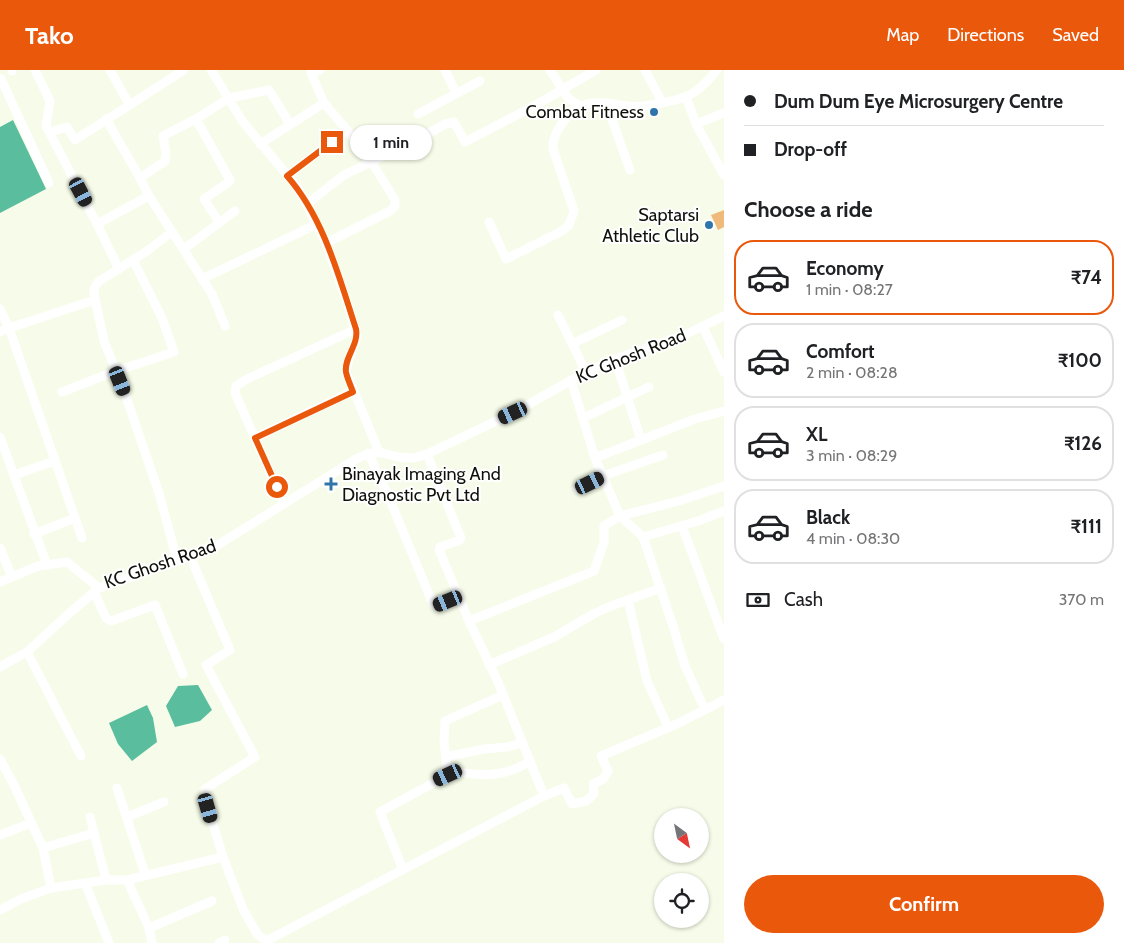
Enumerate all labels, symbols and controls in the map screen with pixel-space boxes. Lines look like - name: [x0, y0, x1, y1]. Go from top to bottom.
- text: Tako: [25, 21, 74, 50]
- text: Map: [886, 24, 919, 46]
- text: Directions: [947, 24, 1024, 46]
- text: Saved: [1052, 24, 1099, 46]
- text: Dum Dum Eye Microsurgery Centre: [774, 90, 1063, 113]
- place label: Combat Fitness: [526, 101, 644, 123]
- marker: Combat Fitness: [648, 106, 660, 118]
- callout: 1 min: [350, 124, 432, 160]
- route end: [321, 131, 343, 153]
- text: 1 min: [373, 133, 409, 152]
- text: Drop-off: [774, 138, 847, 161]
- car: [67, 175, 94, 209]
- text: Choose a ride: [744, 196, 873, 223]
- place label: Saptarsi Athletic Club: [602, 204, 699, 247]
- marker: Saptarsi Athletic Club: [703, 219, 715, 231]
- icon: car: [746, 255, 791, 300]
- text: Economy: [806, 257, 884, 280]
- text: ₹74: [1071, 266, 1102, 289]
- text: 1 min · 08:27: [806, 280, 893, 299]
- street label: KC Ghosh Road: [573, 324, 689, 388]
- icon: car: [746, 338, 791, 383]
- text: Comfort: [806, 340, 875, 363]
- text: ₹100: [1058, 349, 1102, 372]
- text: 2 min · 08:28: [806, 363, 898, 382]
- car: [107, 364, 132, 398]
- car: [496, 400, 529, 426]
- icon: car: [746, 421, 791, 466]
- text: XL: [806, 423, 827, 446]
- text: ₹126: [1064, 432, 1102, 455]
- text: 3 min · 08:29: [806, 446, 897, 465]
- place label: Binayak Imaging And Diagnostic Pvt Ltd: [342, 463, 501, 506]
- car: [573, 470, 606, 496]
- route start: [266, 476, 288, 498]
- marker: Binayak Imaging And Diagnostic Pvt Ltd: [324, 477, 338, 491]
- icon: car: [746, 504, 791, 549]
- text: Black: [806, 506, 850, 529]
- text: ₹111: [1071, 515, 1102, 538]
- text: 4 min · 08:30: [806, 529, 900, 548]
- street label: KC Ghosh Road: [101, 535, 219, 593]
- icon: cash: [744, 586, 772, 614]
- car: [431, 588, 464, 614]
- text: Cash: [784, 588, 823, 611]
- text: 370 m: [1059, 590, 1104, 609]
- car: [431, 762, 464, 788]
- car: [196, 792, 219, 824]
- north arrow: [654, 808, 709, 862]
- map controls: [654, 808, 709, 928]
- button: locate: [654, 873, 709, 928]
- button: Confirm: [744, 875, 1104, 933]

